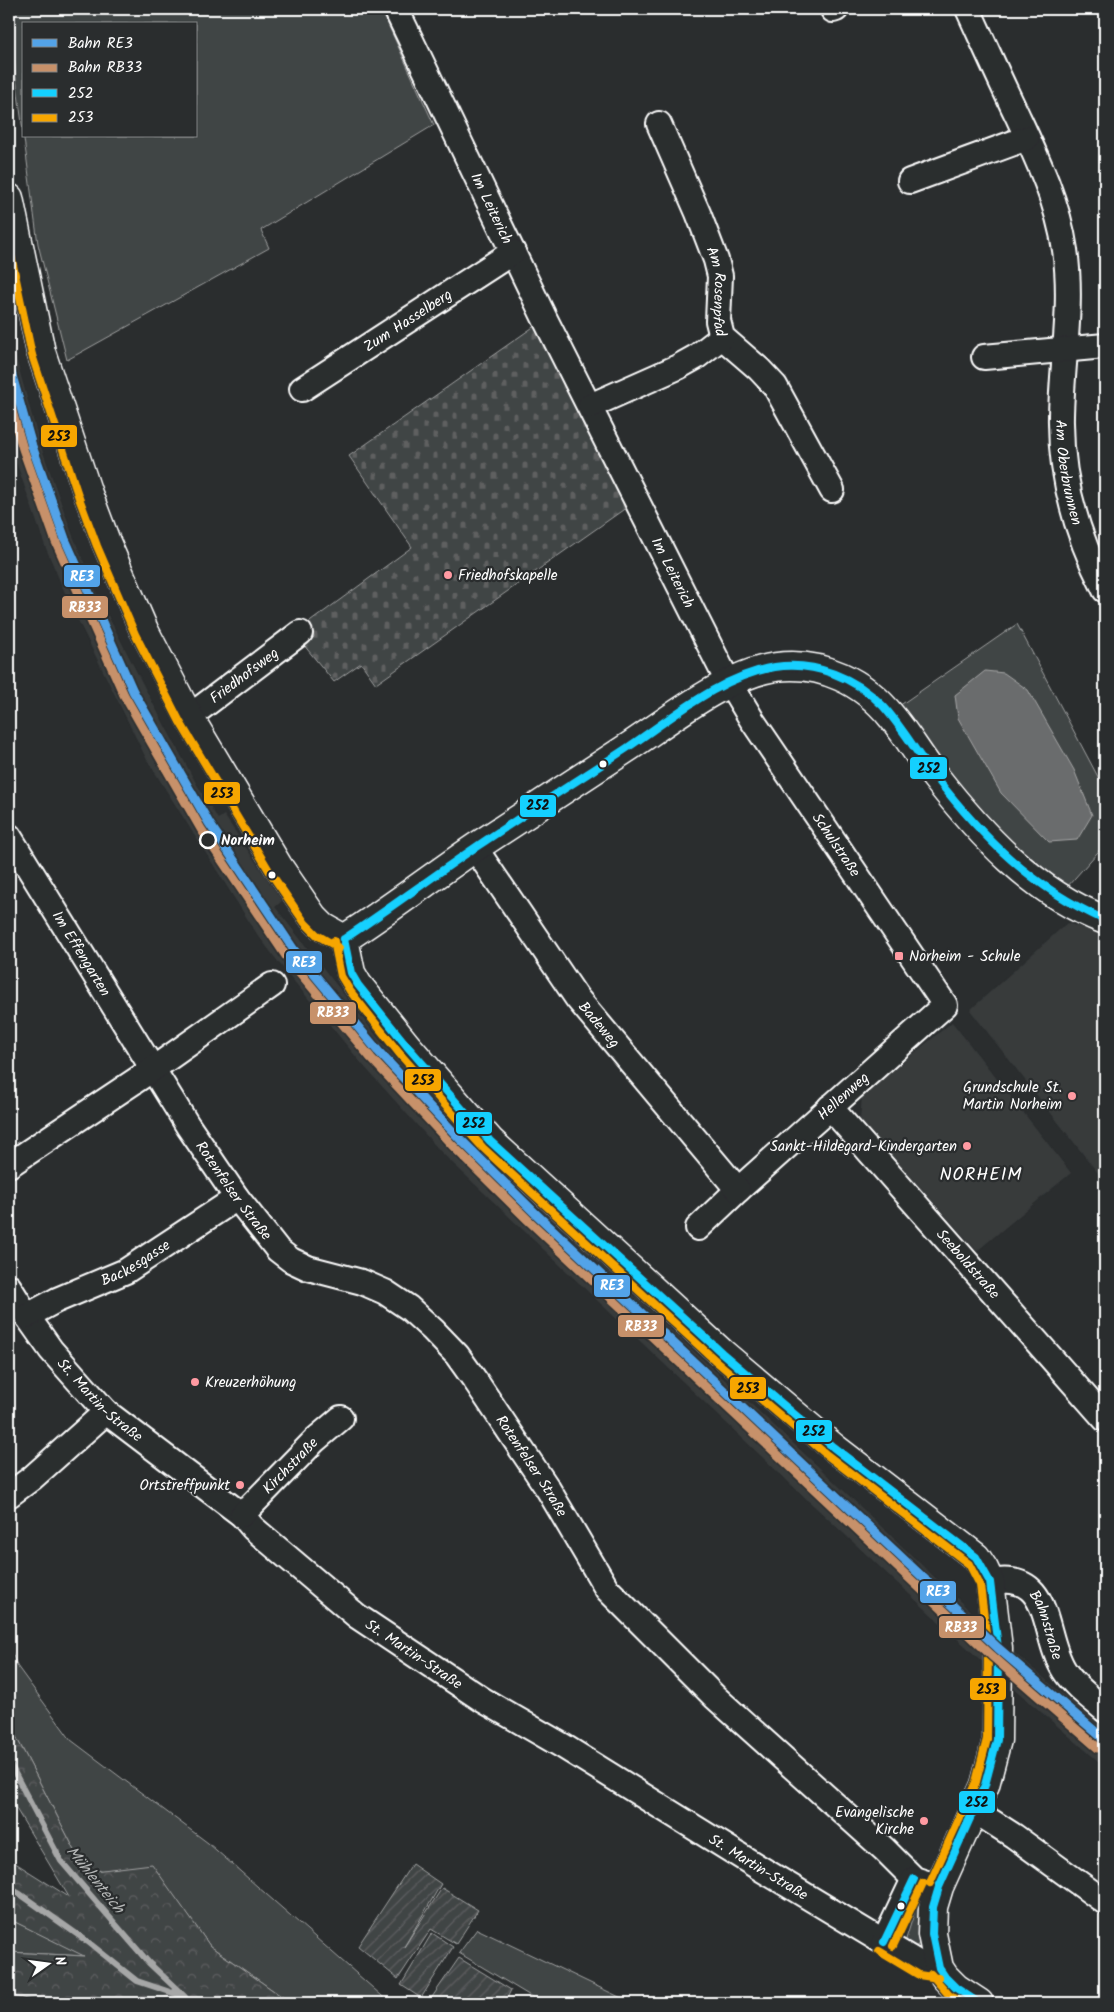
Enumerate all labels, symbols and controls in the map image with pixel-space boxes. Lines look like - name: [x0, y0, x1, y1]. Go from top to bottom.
- legend: [22, 22, 198, 138]
- text: Bahn RE3: [68, 32, 133, 56]
- text: Bahn RB33: [68, 56, 143, 80]
- text: 252: [68, 82, 94, 106]
- text: 253: [68, 106, 94, 130]
- street label: Im Leiterich: [463, 169, 518, 249]
- street label: Am Rosenpfad: [699, 243, 733, 340]
- street label: Zum Hasselberg: [359, 283, 457, 359]
- street label: Am Oberbrunnen: [1048, 420, 1088, 529]
- line badge: 253: [40, 424, 78, 448]
- text: 253: [48, 426, 71, 448]
- street label: Im Leiterich: [644, 533, 700, 613]
- line badge: RE3: [63, 564, 101, 588]
- place label: Friedhofskapelle: [458, 564, 558, 588]
- text: RE3: [70, 566, 94, 588]
- marker: Friedhofskapelle: [442, 569, 454, 581]
- line badge: RB33: [61, 595, 109, 619]
- text: RB33: [69, 597, 102, 619]
- street label: Friedhofsweg: [205, 642, 284, 710]
- line badge: 252: [909, 756, 948, 780]
- text: 252: [917, 758, 941, 780]
- unlabelled marker: [598, 759, 608, 769]
- line badge: 253: [203, 781, 241, 805]
- text: 253: [211, 783, 234, 805]
- line badge: 252: [519, 794, 557, 818]
- text: 252: [526, 795, 550, 817]
- street label: Schulstraße: [805, 808, 866, 883]
- place label: Norheim: [221, 829, 275, 853]
- marker: Norheim: [199, 831, 217, 849]
- unlabelled marker: [267, 870, 277, 880]
- street label: Im Effengarten: [45, 906, 116, 1002]
- place label: Norheim - Schule: [909, 945, 1021, 969]
- line badge: RE3: [285, 950, 323, 974]
- marker: Norheim - Schule: [893, 950, 905, 962]
- text: RE3: [292, 952, 316, 974]
- street label: Badeweg: [572, 996, 625, 1054]
- line badge: RB33: [309, 1001, 357, 1025]
- text: RB33: [317, 1002, 350, 1024]
- street label: Hellenweg: [812, 1067, 875, 1127]
- line badge: 253: [404, 1068, 442, 1092]
- text: 253: [412, 1070, 435, 1092]
- place label: Grundschule St. Martin Norheim: [963, 1076, 1062, 1117]
- marker: Grundschule St. Martin Norheim: [1066, 1090, 1078, 1102]
- line badge: 252: [455, 1111, 493, 1135]
- text: 252: [462, 1113, 486, 1135]
- place label: Sankt-Hildegard-Kindergarten: [770, 1135, 957, 1159]
- street label: Rotenfelser Straße: [189, 1137, 277, 1246]
- marker: Sankt-Hildegard-Kindergarten: [961, 1140, 973, 1152]
- district label: NORHEIM: [939, 1161, 1023, 1190]
- street label: Seeboldstraße: [930, 1224, 1005, 1305]
- street label: Backesgasse: [97, 1234, 176, 1293]
- line badge: RE3: [593, 1274, 631, 1298]
- text: RE3: [600, 1275, 624, 1297]
- line badge: RB33: [617, 1314, 665, 1338]
- text: RB33: [625, 1316, 658, 1338]
- street label: St. Martin-Straße: [50, 1353, 148, 1449]
- place label: Kreuzerhöhung: [205, 1371, 296, 1395]
- marker: Kreuzerhöhung: [189, 1376, 201, 1388]
- line badge: 253: [729, 1376, 767, 1400]
- text: 253: [737, 1378, 760, 1400]
- street label: Rotenfelser Straße: [489, 1411, 573, 1522]
- line badge: 252: [795, 1419, 833, 1443]
- text: 252: [802, 1421, 826, 1443]
- street label: Kirchstraße: [257, 1432, 325, 1500]
- place label: Ortstreffpunkt: [140, 1474, 230, 1498]
- marker: Ortstreffpunkt: [234, 1479, 246, 1491]
- line badge: RE3: [919, 1580, 957, 1604]
- text: RE3: [926, 1581, 950, 1603]
- street label: Bahnstraße: [1022, 1585, 1069, 1664]
- street label: St. Martin-Straße: [360, 1614, 467, 1696]
- line badge: RB33: [938, 1615, 985, 1639]
- text: RB33: [945, 1617, 978, 1639]
- line badge: 253: [969, 1677, 1007, 1701]
- text: 253: [977, 1679, 1000, 1701]
- line badge: 252: [958, 1790, 996, 1814]
- text: 252: [965, 1792, 989, 1814]
- place label: Evangelische Kirche: [835, 1801, 914, 1842]
- marker: Evangelische Kirche: [918, 1815, 930, 1827]
- street label: St. Martin-Straße: [703, 1828, 812, 1907]
- water label: Mühlenteich: [59, 1840, 131, 1921]
- unlabelled marker: [896, 1901, 906, 1911]
- north arrow: [22, 1940, 72, 1990]
- text: N: [48, 1954, 71, 1968]

